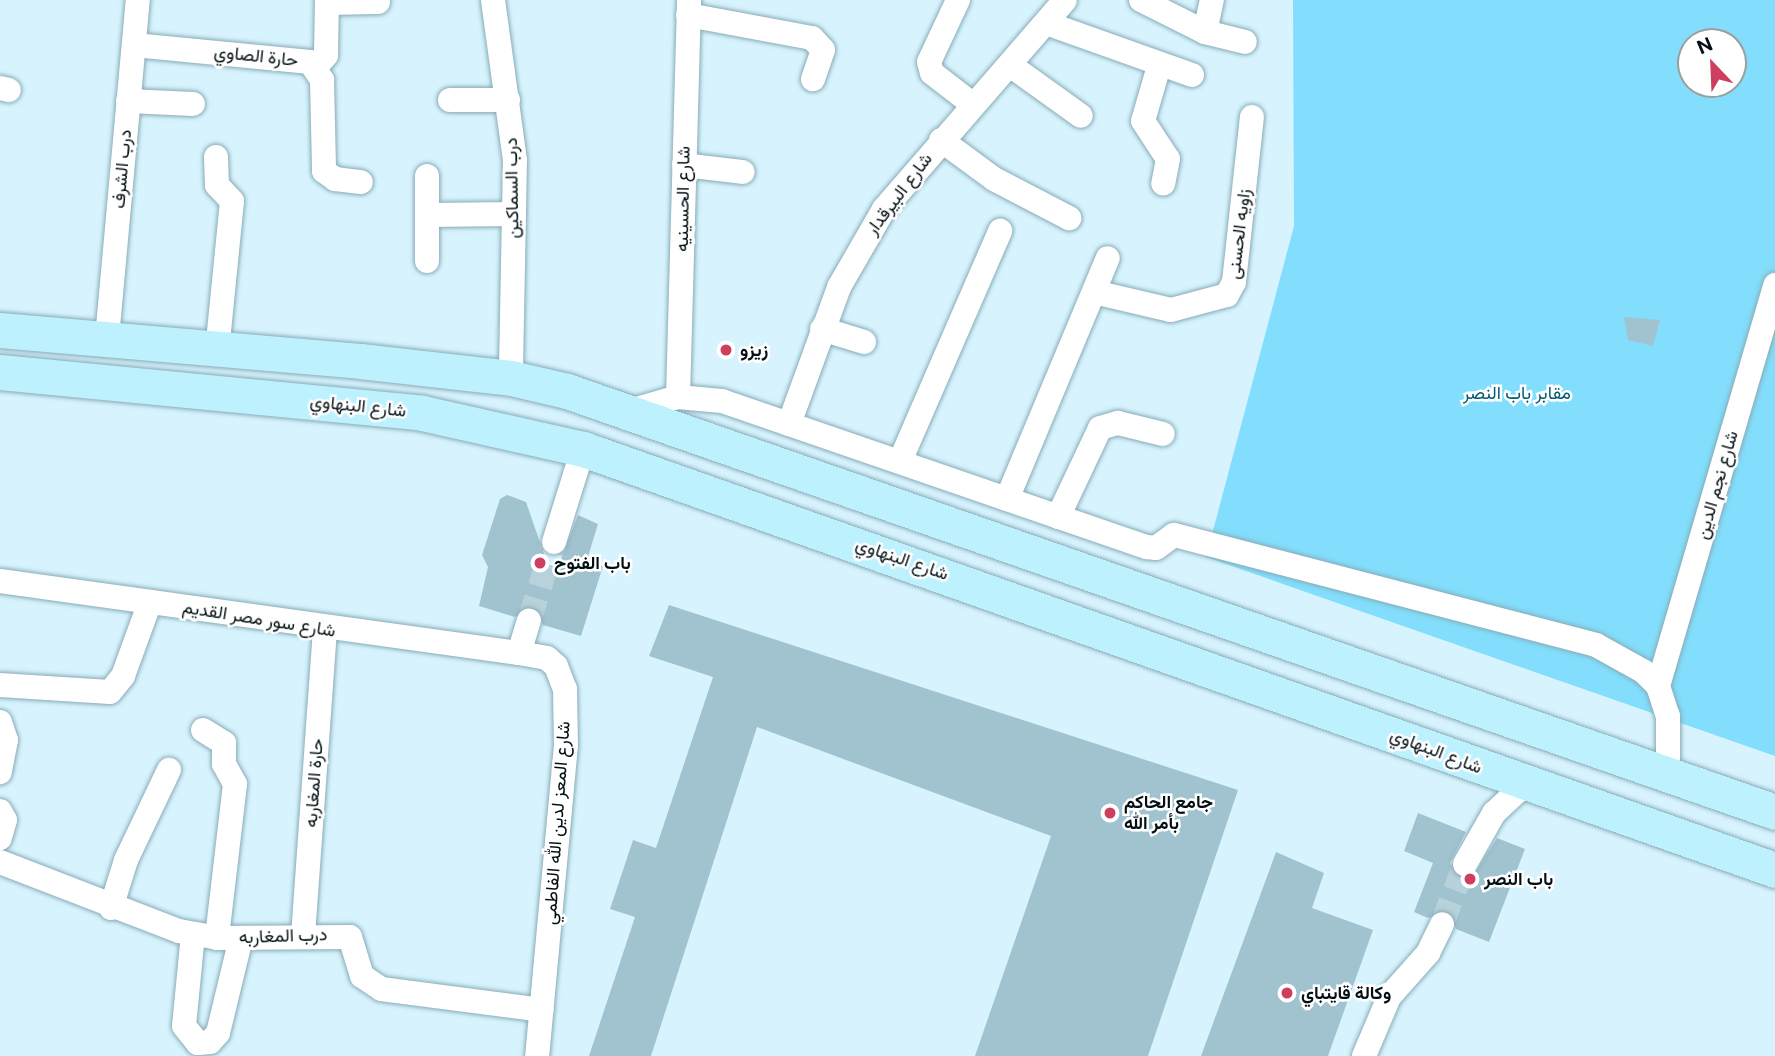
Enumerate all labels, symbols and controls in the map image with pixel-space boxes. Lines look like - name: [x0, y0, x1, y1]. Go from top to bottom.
- north arrow: [1677, 28, 1747, 98]
- text: N: [1693, 32, 1716, 59]
- street label: حارة الصاوي: [213, 41, 299, 71]
- street label: درب الشرف: [108, 129, 136, 209]
- street label: درب السماكين: [500, 137, 524, 239]
- street label: شارع الحسينيه: [671, 146, 695, 252]
- street label: شارع البيرقدار: [861, 149, 937, 239]
- street label: زاويه الحسنى: [1223, 188, 1255, 280]
- place label: زيزو: [740, 339, 768, 361]
- marker: زيزو: [718, 342, 734, 358]
- park label: مقابر باب النصر: [1463, 382, 1571, 404]
- street label: شارع البنهاوي: [309, 390, 407, 422]
- street label: شارع نجم الدين: [1691, 428, 1743, 542]
- street label: شارع البنهاوي: [853, 533, 951, 585]
- place label: باب الفتوح: [554, 552, 631, 574]
- marker: باب الفتوح: [532, 555, 548, 571]
- street label: شارع سور مصر القديم: [181, 596, 337, 642]
- street label: شارع المعز لدين الله الفاطمي: [539, 720, 575, 926]
- street label: شارع البنهاوي: [1387, 724, 1485, 778]
- street label: حارة المغاربه: [300, 738, 328, 828]
- place label: جامع الحاكم بأمر الله: [1124, 792, 1213, 834]
- marker: جامع الحاكم بأمر الله: [1102, 805, 1118, 821]
- place label: باب النصر: [1484, 868, 1553, 890]
- marker: باب النصر: [1462, 871, 1478, 887]
- street label: درب المغاربه: [238, 924, 328, 948]
- place label: وكالة قايتباي: [1301, 982, 1391, 1004]
- marker: وكالة قايتباي: [1279, 985, 1295, 1001]

